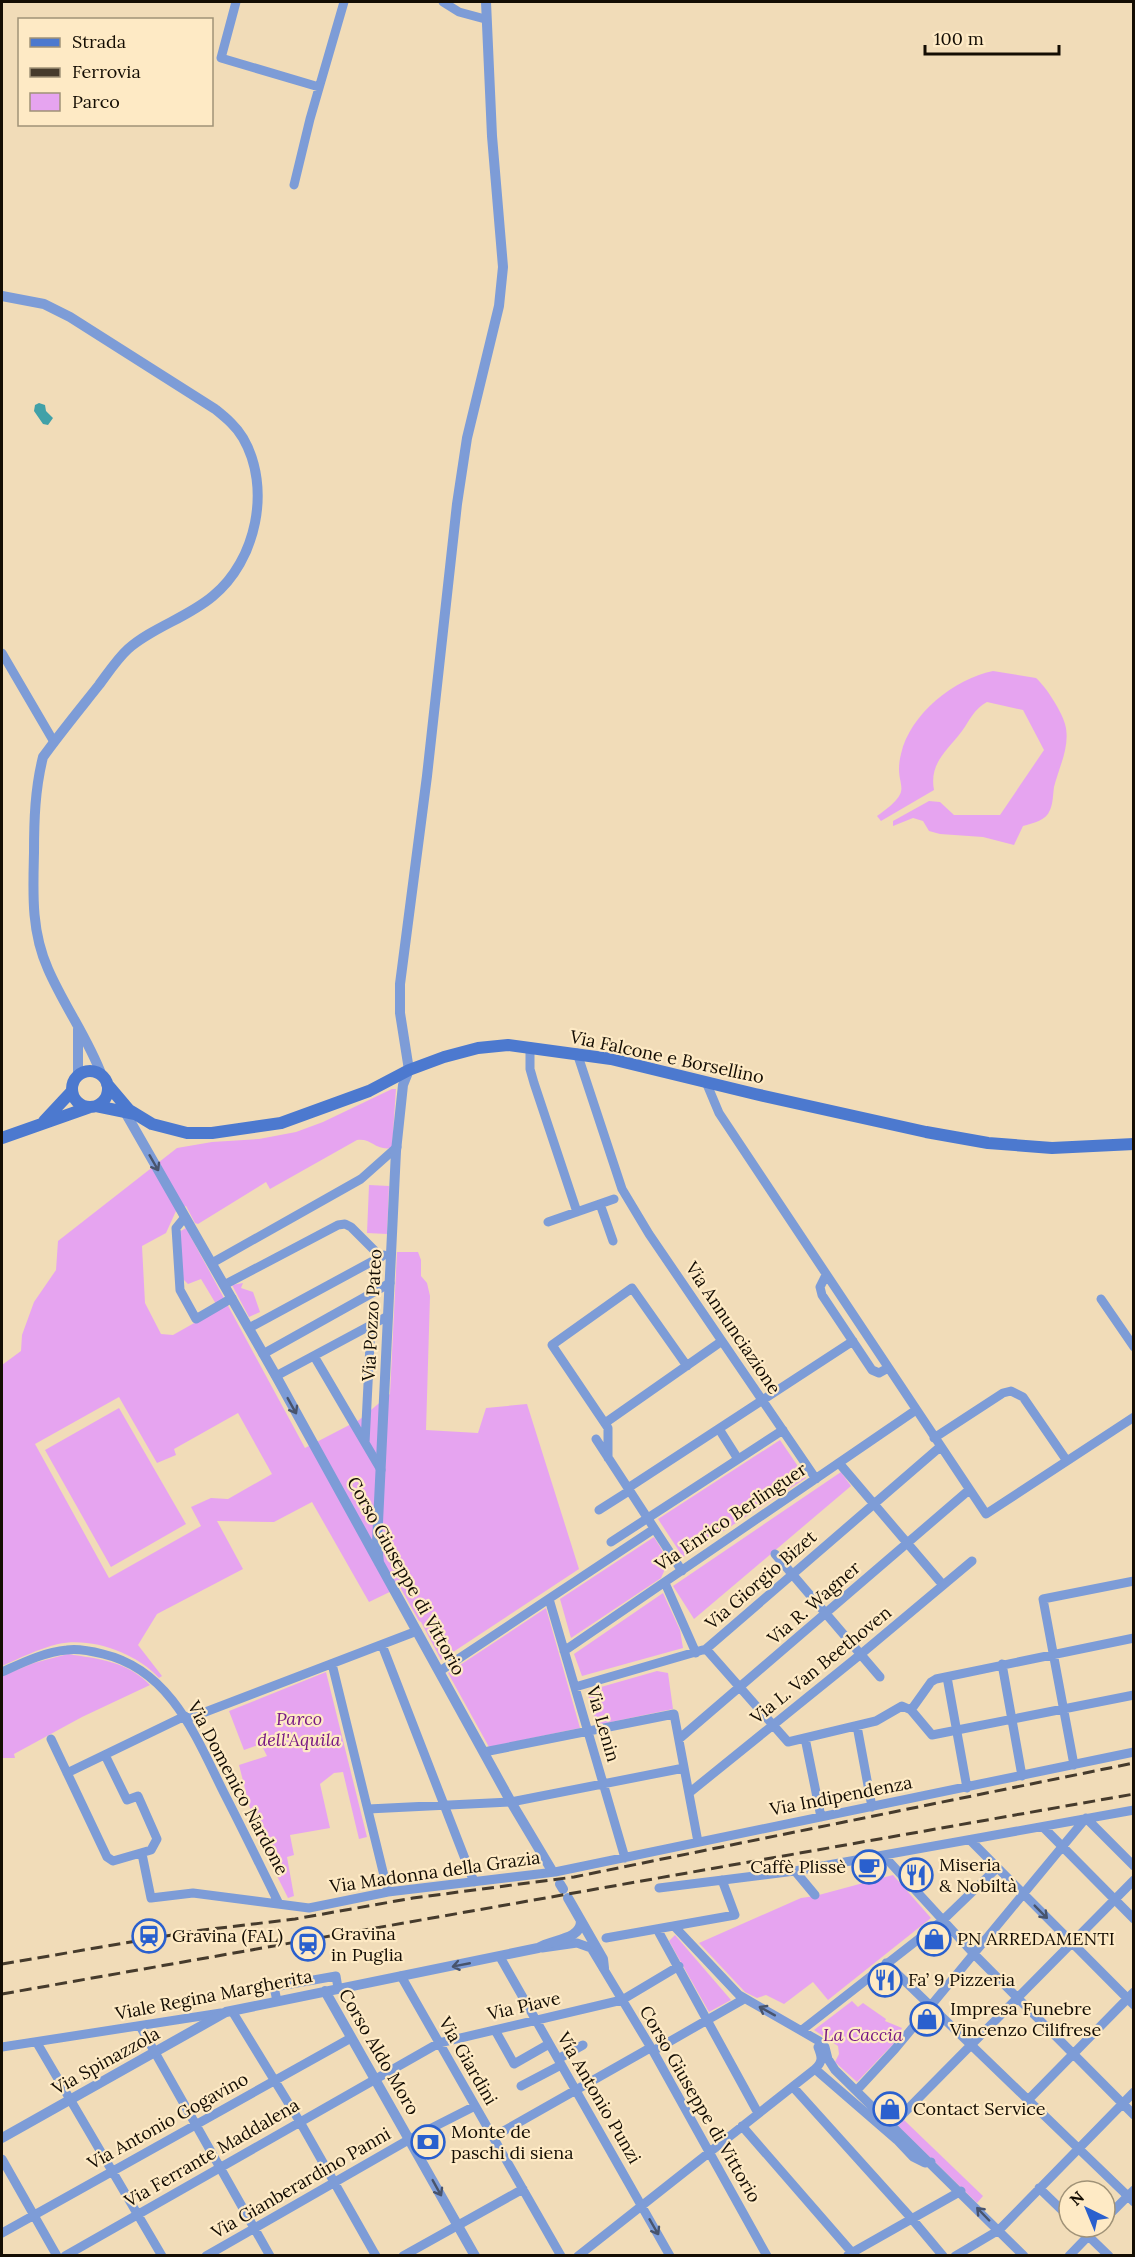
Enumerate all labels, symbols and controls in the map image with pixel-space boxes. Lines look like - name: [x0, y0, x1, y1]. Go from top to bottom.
- legend: [18, 18, 213, 126]
- scale bar: [925, 18, 1058, 56]
- text: 100 m: [934, 27, 984, 50]
- text: Strada: [72, 30, 126, 53]
- text: Ferrovia: [72, 60, 141, 83]
- text: Parco: [72, 90, 120, 113]
- street label: Via Falcone e Borsellino: [567, 1024, 766, 1088]
- one-way arrow: [149, 1154, 161, 1171]
- street label: Via Pozzo Pateo: [357, 1248, 386, 1383]
- street label: Via Annunciazione: [680, 1256, 786, 1398]
- one-way arrow: [287, 1396, 298, 1414]
- street label: Via Enrico Berlinguer: [650, 1457, 811, 1576]
- street label: Corso Giuseppe di Vittorio: [342, 1472, 471, 1679]
- street label: Via Giorgio Bizet: [700, 1525, 821, 1635]
- street label: Via R. Wagner: [762, 1556, 865, 1650]
- street label: Via L. Van Beethoven: [745, 1601, 896, 1729]
- street label: Via Lenin: [581, 1682, 625, 1764]
- street label: Via Domenico Nardone: [182, 1696, 294, 1879]
- park label: Parco dell'Aquila: [257, 1707, 341, 1751]
- street label: Via Indipendenza: [767, 1770, 914, 1821]
- street label: Via Madonna della Grazia: [327, 1845, 542, 1898]
- cafe icon: Caffè Plissè: [851, 1849, 887, 1885]
- place label: Miseria & Nobiltà: [939, 1853, 1017, 1897]
- place label: Caffè Plissè: [750, 1855, 846, 1878]
- restaurant icon: Miseria & Nobiltà: [898, 1857, 934, 1893]
- one-way arrow: [1033, 1904, 1048, 1919]
- station icon: Gravina (FAL): [131, 1918, 167, 1954]
- shop icon: PN ARREDAMENTI: [916, 1921, 952, 1957]
- place label: Gravina in Puglia: [331, 1922, 403, 1966]
- place label: Gravina (FAL): [172, 1924, 283, 1947]
- station icon: Gravina in Puglia: [290, 1926, 326, 1962]
- place label: PN ARREDAMENTI: [957, 1927, 1115, 1950]
- one-way arrow: [451, 1960, 471, 1971]
- restaurant icon: Fa’ 9 Pizzeria: [867, 1962, 903, 1998]
- street label: Viale Regina Margherita: [112, 1964, 314, 2025]
- place label: Fa’ 9 Pizzeria: [908, 1968, 1015, 1991]
- street label: Corso Aldo Moro: [334, 1985, 425, 2119]
- street label: Via Piave: [484, 1986, 563, 2025]
- place label: Impresa Funebre Vincenzo Cilifrese: [949, 1997, 1101, 2041]
- street label: Corso Giuseppe di Vittorio: [635, 2001, 766, 2206]
- shop icon: Impresa Funebre Vincenzo Cilifrese: [909, 2001, 945, 2037]
- one-way arrow: [759, 2005, 776, 2017]
- street label: Via Giardini: [433, 2012, 503, 2109]
- street label: Via Spinazzola: [47, 2022, 164, 2100]
- park label: La Caccia: [823, 2023, 903, 2046]
- street label: Vía Antonio Punzi: [552, 2027, 646, 2168]
- street label: Via Antonio Gogavino: [83, 2067, 252, 2175]
- shop icon: Contact Service: [872, 2091, 908, 2127]
- street label: Via Ferrante Maddalena: [119, 2093, 303, 2213]
- place label: Contact Service: [913, 2097, 1046, 2120]
- place label: Monte de paschi di siena: [451, 2120, 573, 2164]
- street label: Via Gianberardino Panni: [206, 2122, 395, 2244]
- bank icon: Monte de paschi di siena: [410, 2124, 446, 2160]
- one-way arrow: [431, 2179, 443, 2196]
- north arrow: [1057, 2179, 1117, 2239]
- text: N: [1065, 2186, 1088, 2210]
- one-way arrow: [975, 2207, 990, 2222]
- one-way arrow: [648, 2218, 660, 2235]

